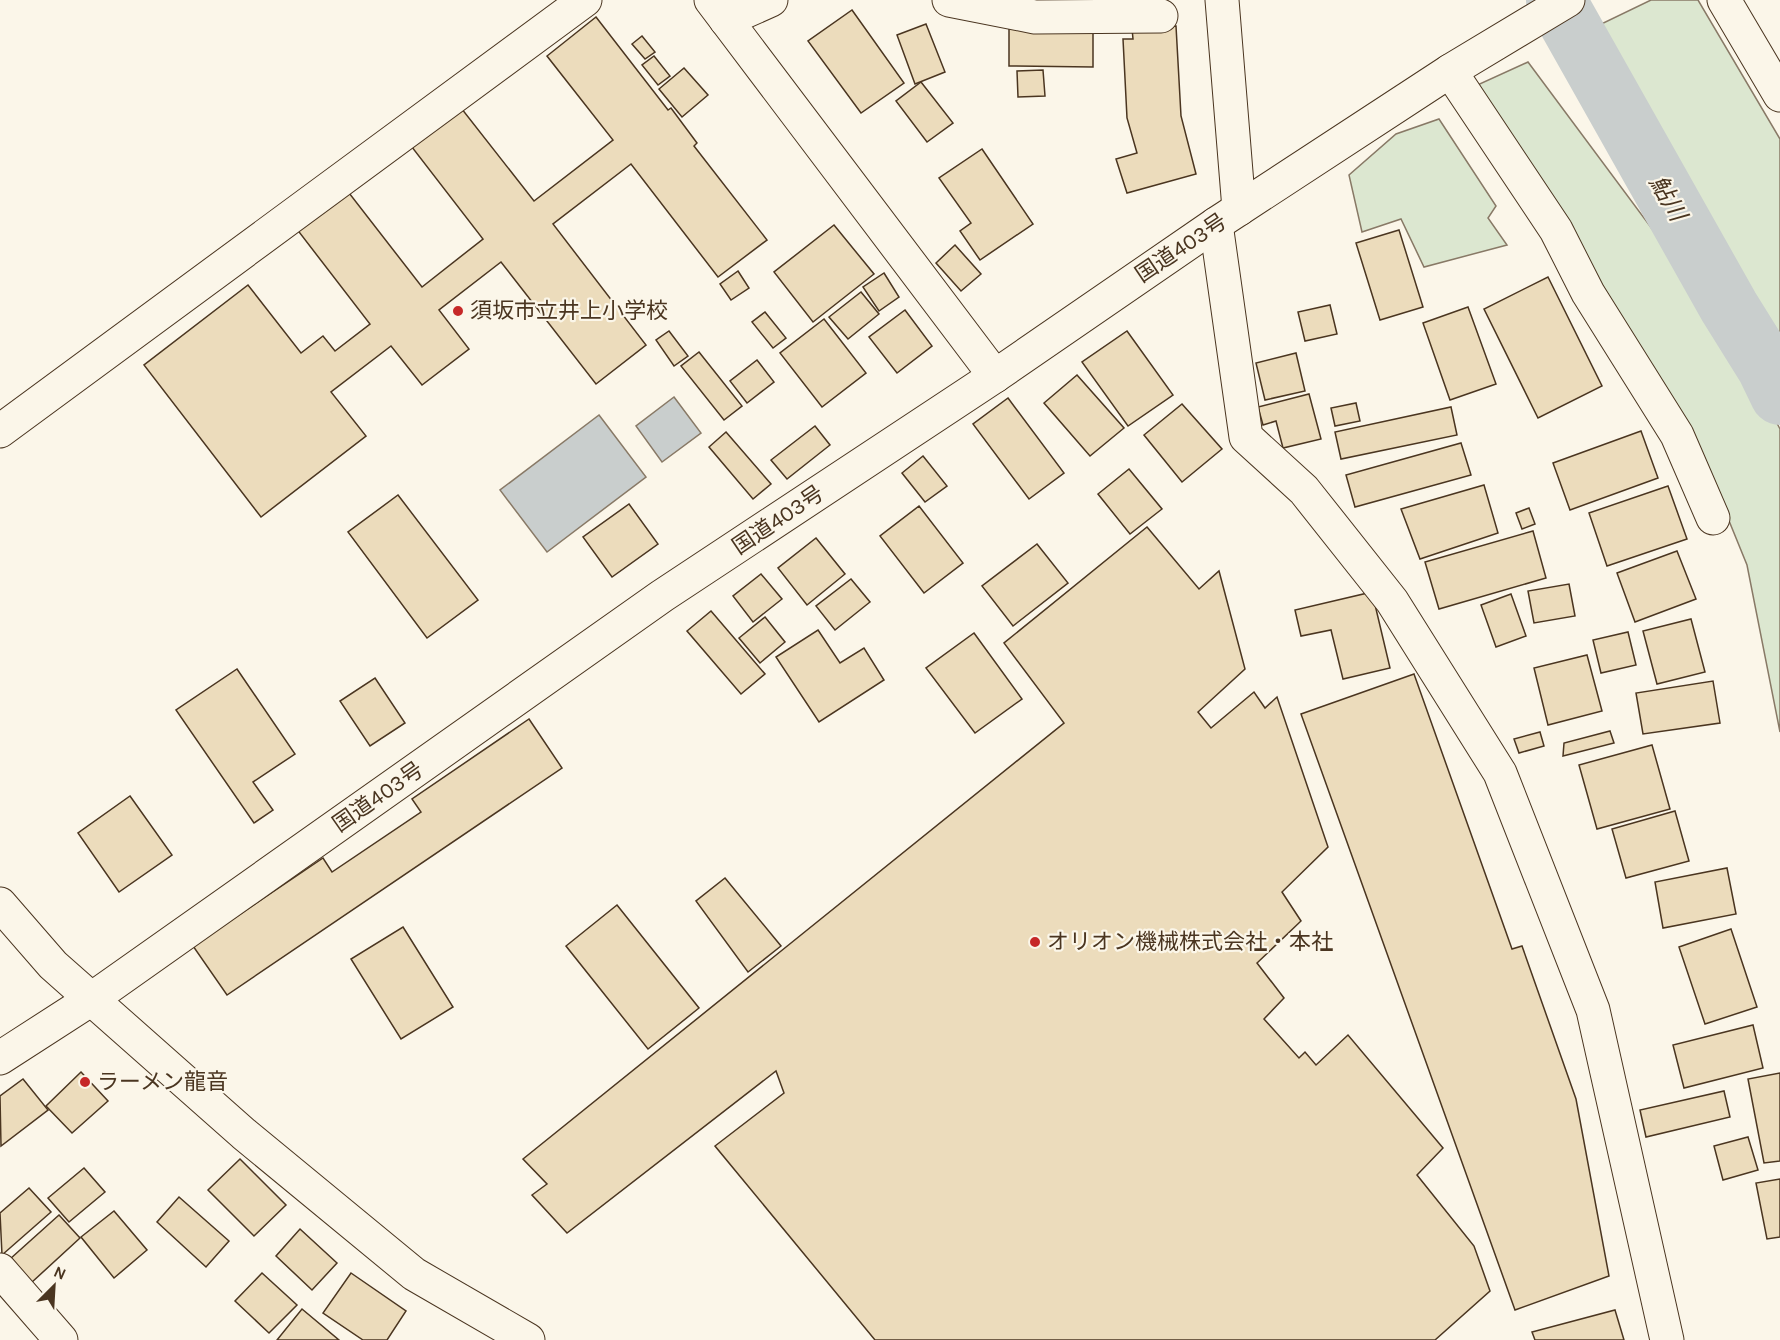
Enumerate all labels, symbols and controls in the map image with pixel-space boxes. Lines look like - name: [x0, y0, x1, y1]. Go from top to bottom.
- water label: 鮎川: [1644, 170, 1694, 228]
- street label: 国道403号: [1130, 208, 1232, 288]
- place label: 須坂市立井上小学校: [470, 298, 668, 324]
- marker: 須坂市立井上小学校: [451, 304, 465, 318]
- street label: 国道403号: [727, 480, 829, 560]
- street label: 国道403号: [328, 756, 428, 838]
- place label: オリオン機械株式会社・本社: [1047, 929, 1333, 955]
- marker: オリオン機械株式会社・本社: [1028, 935, 1042, 949]
- place label: ラーメン龍音: [97, 1069, 228, 1095]
- marker: ラーメン龍音: [78, 1075, 92, 1089]
- north arrow: [24, 1256, 84, 1316]
- text: N: [51, 1262, 69, 1284]

